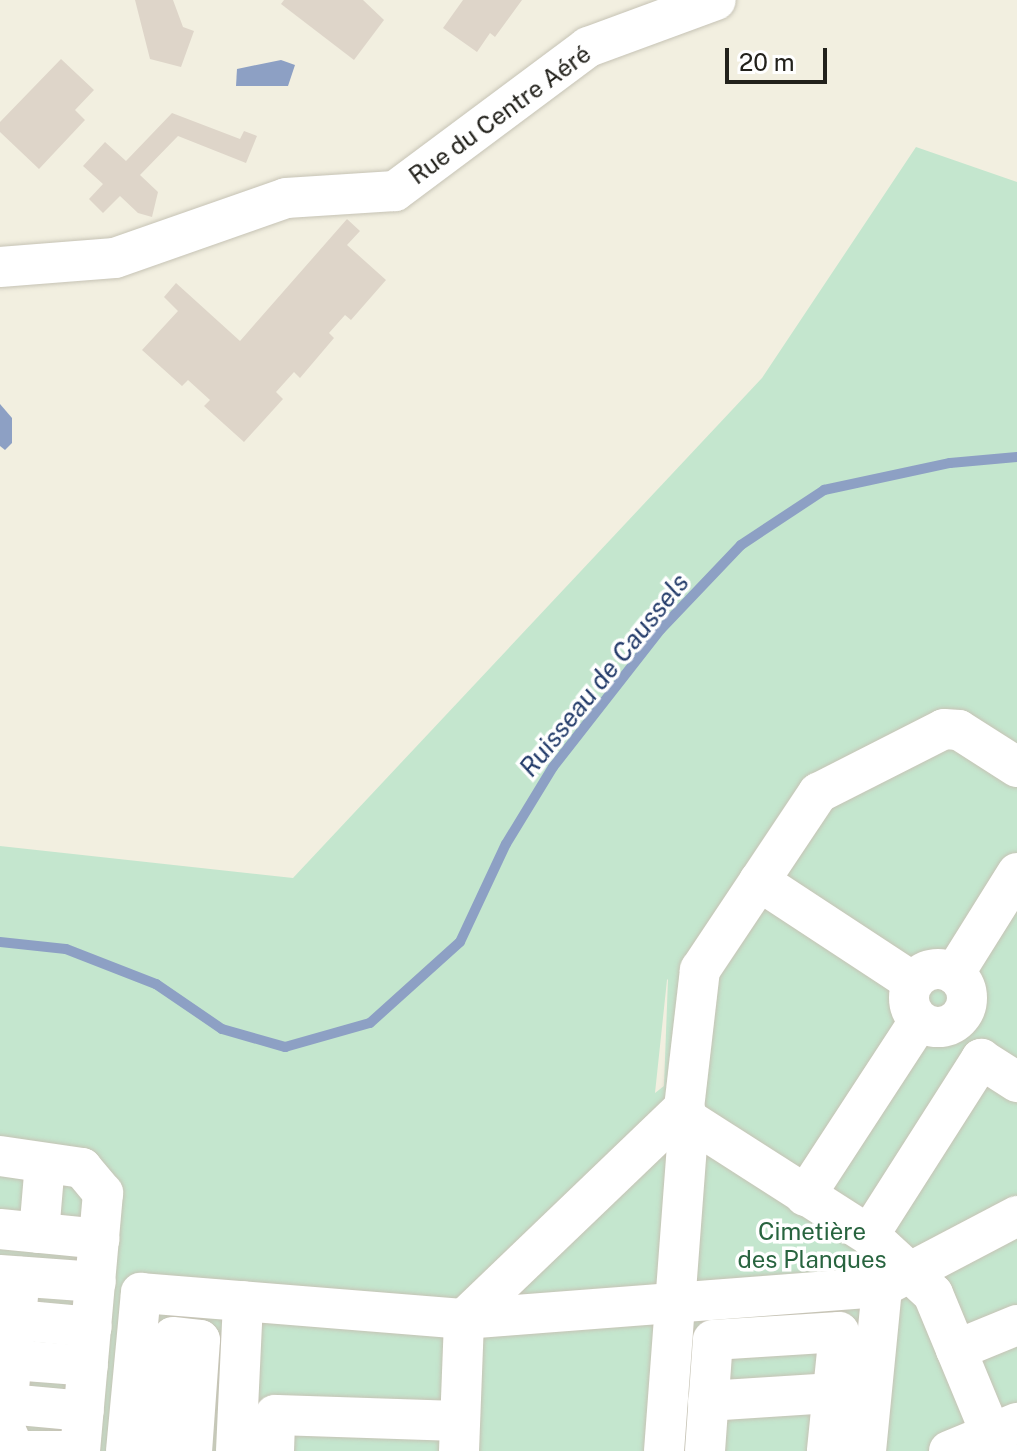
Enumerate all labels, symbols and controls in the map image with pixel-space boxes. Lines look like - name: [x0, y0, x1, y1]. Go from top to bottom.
- scale bar: [729, 32, 831, 82]
- street label: Rue du Centre Aéré: [403, 39, 597, 191]
- text: 20 m: [739, 48, 795, 76]
- water label: Ruisseau de Caussels: [512, 567, 696, 783]
- park label: Cimetière des Planques: [737, 1218, 887, 1274]

